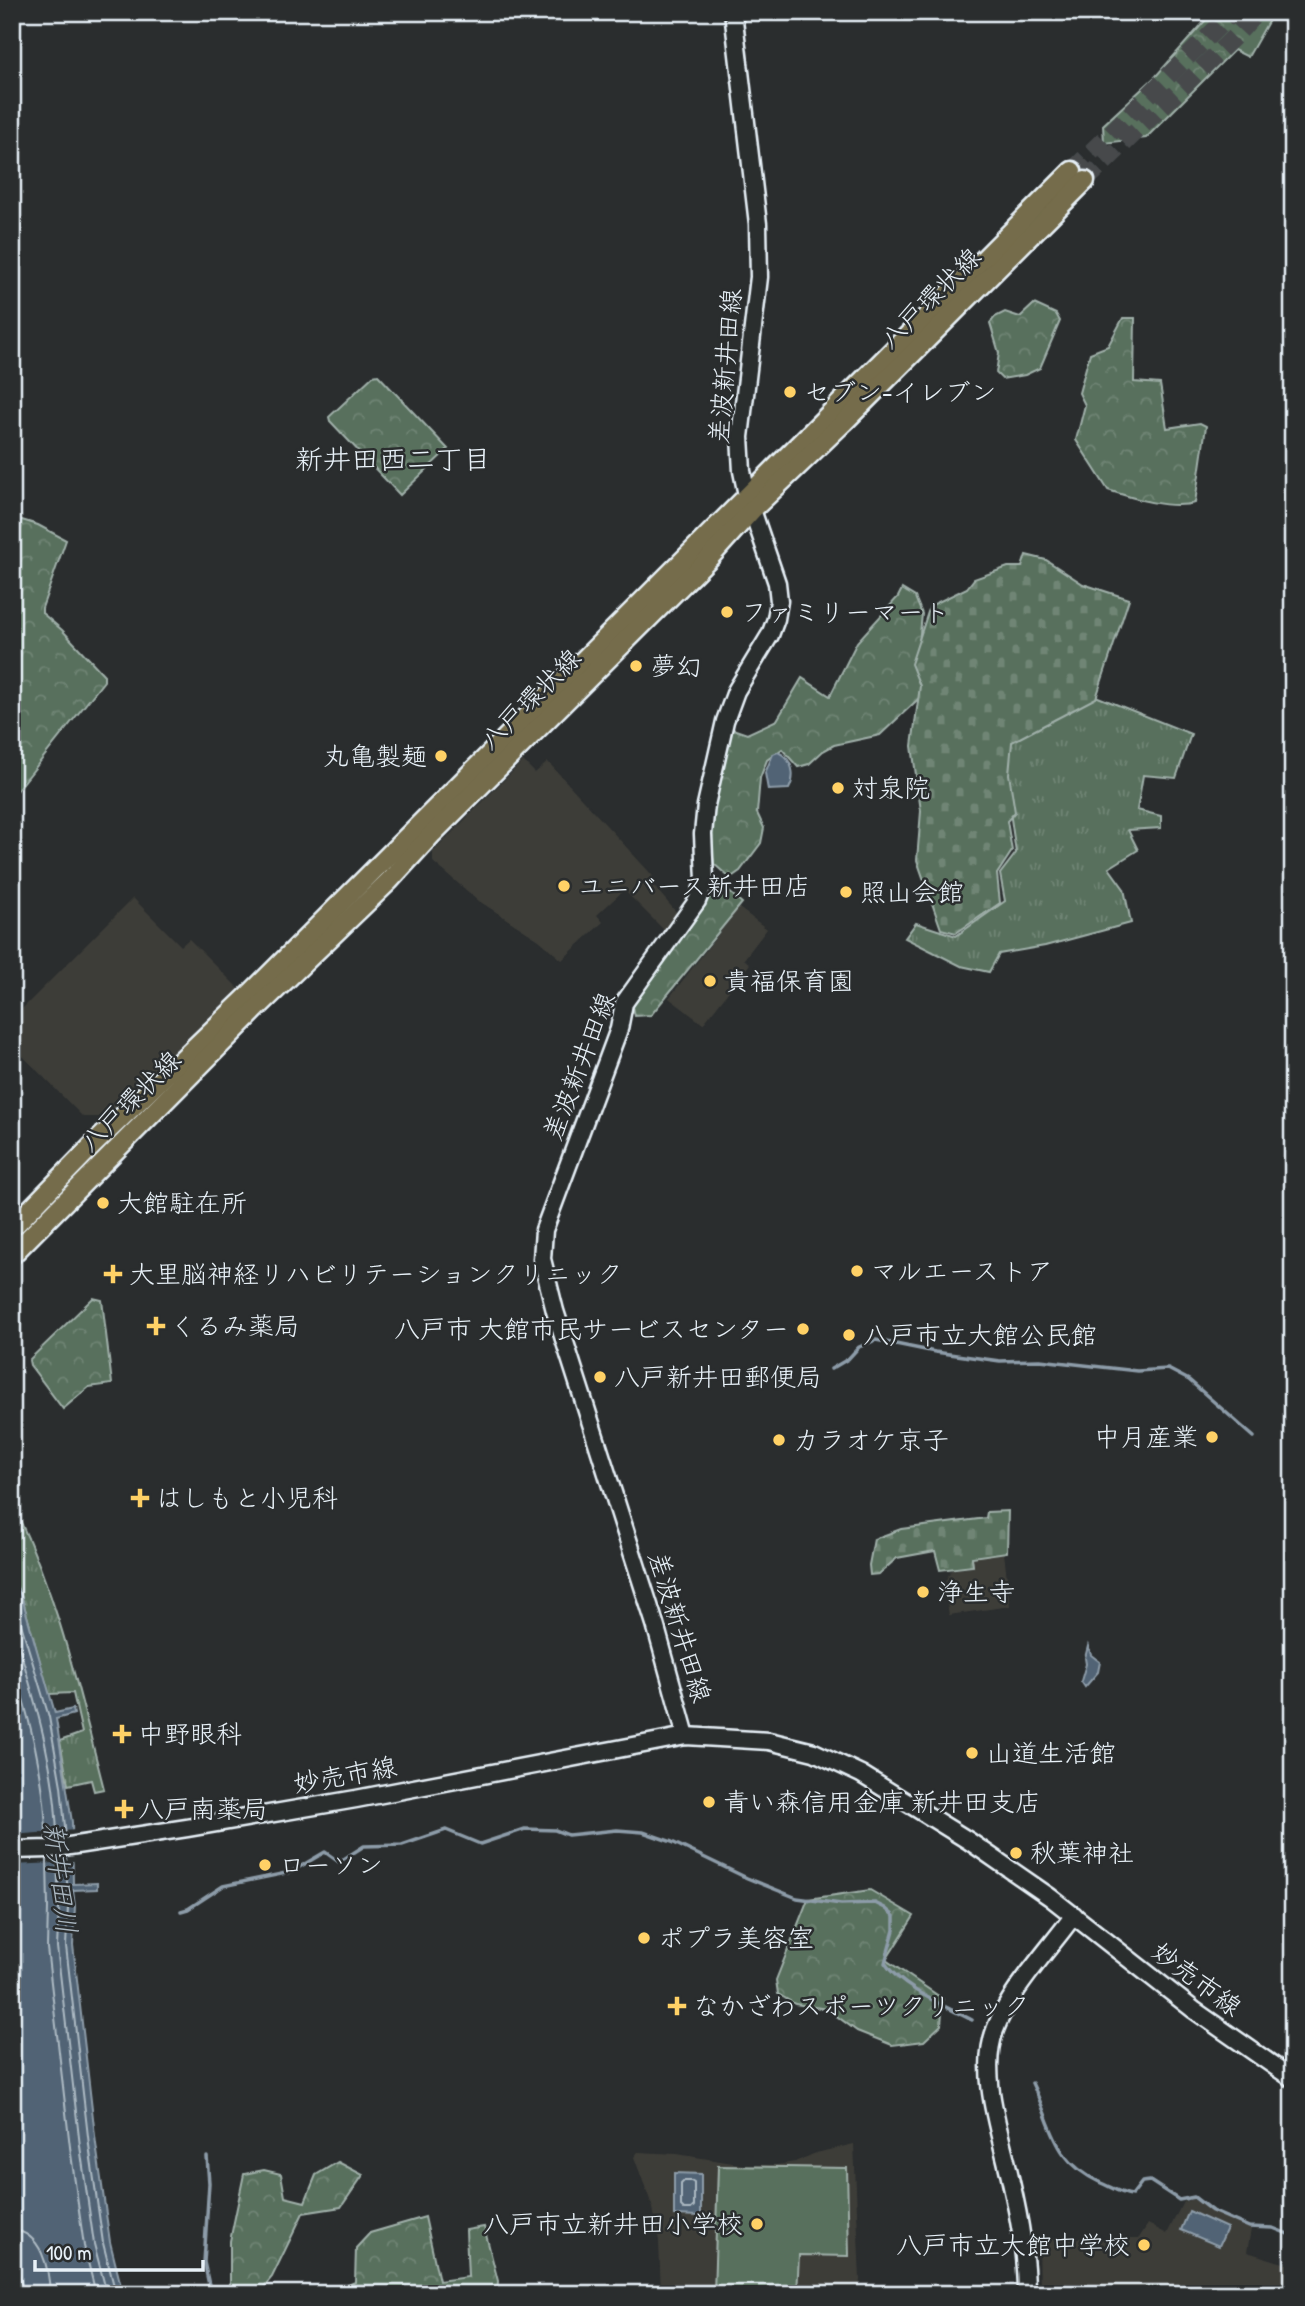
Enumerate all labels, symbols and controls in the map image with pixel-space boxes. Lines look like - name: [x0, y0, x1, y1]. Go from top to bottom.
- street label: 八戸環状線: [871, 239, 988, 356]
- street label: 差波新井田線: [700, 287, 749, 445]
- place label: セブン-イレブン: [804, 374, 997, 409]
- marker: セブン-イレブン: [782, 384, 798, 400]
- district label: 新井田西二丁目: [295, 440, 491, 478]
- place label: ファミリーマート: [741, 594, 950, 629]
- marker: ファミリーマート: [719, 604, 735, 620]
- street label: 八戸環状線: [471, 640, 588, 757]
- place label: 夢幻: [650, 648, 702, 683]
- marker: 夢幻: [628, 658, 644, 674]
- place label: 丸亀製麺: [323, 738, 427, 773]
- marker: 丸亀製麺: [433, 748, 449, 764]
- place label: 対泉院: [852, 770, 930, 805]
- marker: 対泉院: [830, 780, 846, 796]
- place label: ユニバース新井田店: [578, 868, 810, 903]
- place label: 照山会館: [860, 874, 964, 909]
- marker: ユニバース新井田店: [556, 878, 572, 894]
- marker: 照山会館: [838, 884, 854, 900]
- place label: 貴福保育園: [724, 963, 854, 998]
- marker: 貴福保育園: [702, 973, 718, 989]
- street label: 差波新井田線: [534, 987, 623, 1145]
- street label: 八戸環状線: [71, 1042, 188, 1159]
- place label: 大館駐在所: [117, 1185, 247, 1220]
- marker: 大館駐在所: [95, 1195, 111, 1211]
- place label: マルエーストア: [871, 1253, 1053, 1288]
- place label: 大里脳神経リハビリテーションクリニック: [129, 1256, 622, 1291]
- marker: マルエーストア: [849, 1263, 865, 1279]
- marker: 大里脳神経リハビリテーションクリニック: [103, 1264, 123, 1284]
- place label: くるみ薬局: [170, 1308, 300, 1343]
- place label: 八戸市 大館市民サービスセンター: [394, 1311, 789, 1346]
- place label: 八戸市立大館公民館: [863, 1317, 1097, 1352]
- marker: くるみ薬局: [148, 1318, 164, 1334]
- marker: 八戸市 大館市民サービスセンター: [795, 1321, 811, 1337]
- marker: 八戸市立大館公民館: [841, 1327, 857, 1343]
- place label: 八戸新井田郵便局: [614, 1359, 822, 1394]
- marker: 八戸新井田郵便局: [592, 1369, 608, 1385]
- place label: 中月産業: [1094, 1419, 1198, 1454]
- place label: カラオケ京子: [793, 1422, 949, 1457]
- marker: 中月産業: [1204, 1429, 1220, 1445]
- marker: カラオケ京子: [771, 1432, 787, 1448]
- place label: はしもと小児科: [156, 1480, 338, 1515]
- marker: はしもと小児科: [130, 1488, 150, 1508]
- street label: 差波新井田線: [641, 1547, 720, 1707]
- place label: 浄生寺: [937, 1574, 1015, 1609]
- marker: 浄生寺: [915, 1584, 931, 1600]
- place label: 中野眼科: [138, 1716, 242, 1751]
- marker: 中野眼科: [112, 1724, 132, 1744]
- place label: 山道生活館: [986, 1735, 1116, 1770]
- marker: 山道生活館: [964, 1745, 980, 1761]
- street label: 妙売市線: [291, 1748, 399, 1801]
- place label: 青い森信用金庫 新井田支店: [723, 1784, 1041, 1819]
- place label: 八戸南薬局: [138, 1791, 268, 1826]
- marker: 青い森信用金庫 新井田支店: [701, 1794, 717, 1810]
- marker: 八戸南薬局: [116, 1801, 132, 1817]
- water label: 新井田川: [35, 1820, 87, 1936]
- place label: 秋葉神社: [1030, 1835, 1134, 1870]
- marker: 秋葉神社: [1008, 1845, 1024, 1861]
- place label: ローソン: [279, 1847, 383, 1882]
- marker: ローソン: [257, 1857, 273, 1873]
- place label: ポプラ美容室: [658, 1920, 814, 1955]
- marker: ポプラ美容室: [636, 1930, 652, 1946]
- street label: 妙売市線: [1145, 1933, 1249, 2024]
- place label: なかざわスポーツクリニック: [693, 1988, 1029, 2023]
- marker: なかざわスポーツクリニック: [667, 1996, 687, 2016]
- place label: 八戸市立新井田小学校: [483, 2206, 743, 2241]
- marker: 八戸市立新井田小学校: [749, 2216, 765, 2232]
- place label: 八戸市立大館中学校: [896, 2227, 1130, 2262]
- scale bar: [35, 2229, 203, 2273]
- marker: 八戸市立大館中学校: [1136, 2237, 1152, 2253]
- text: 100 m: [46, 2238, 92, 2267]

